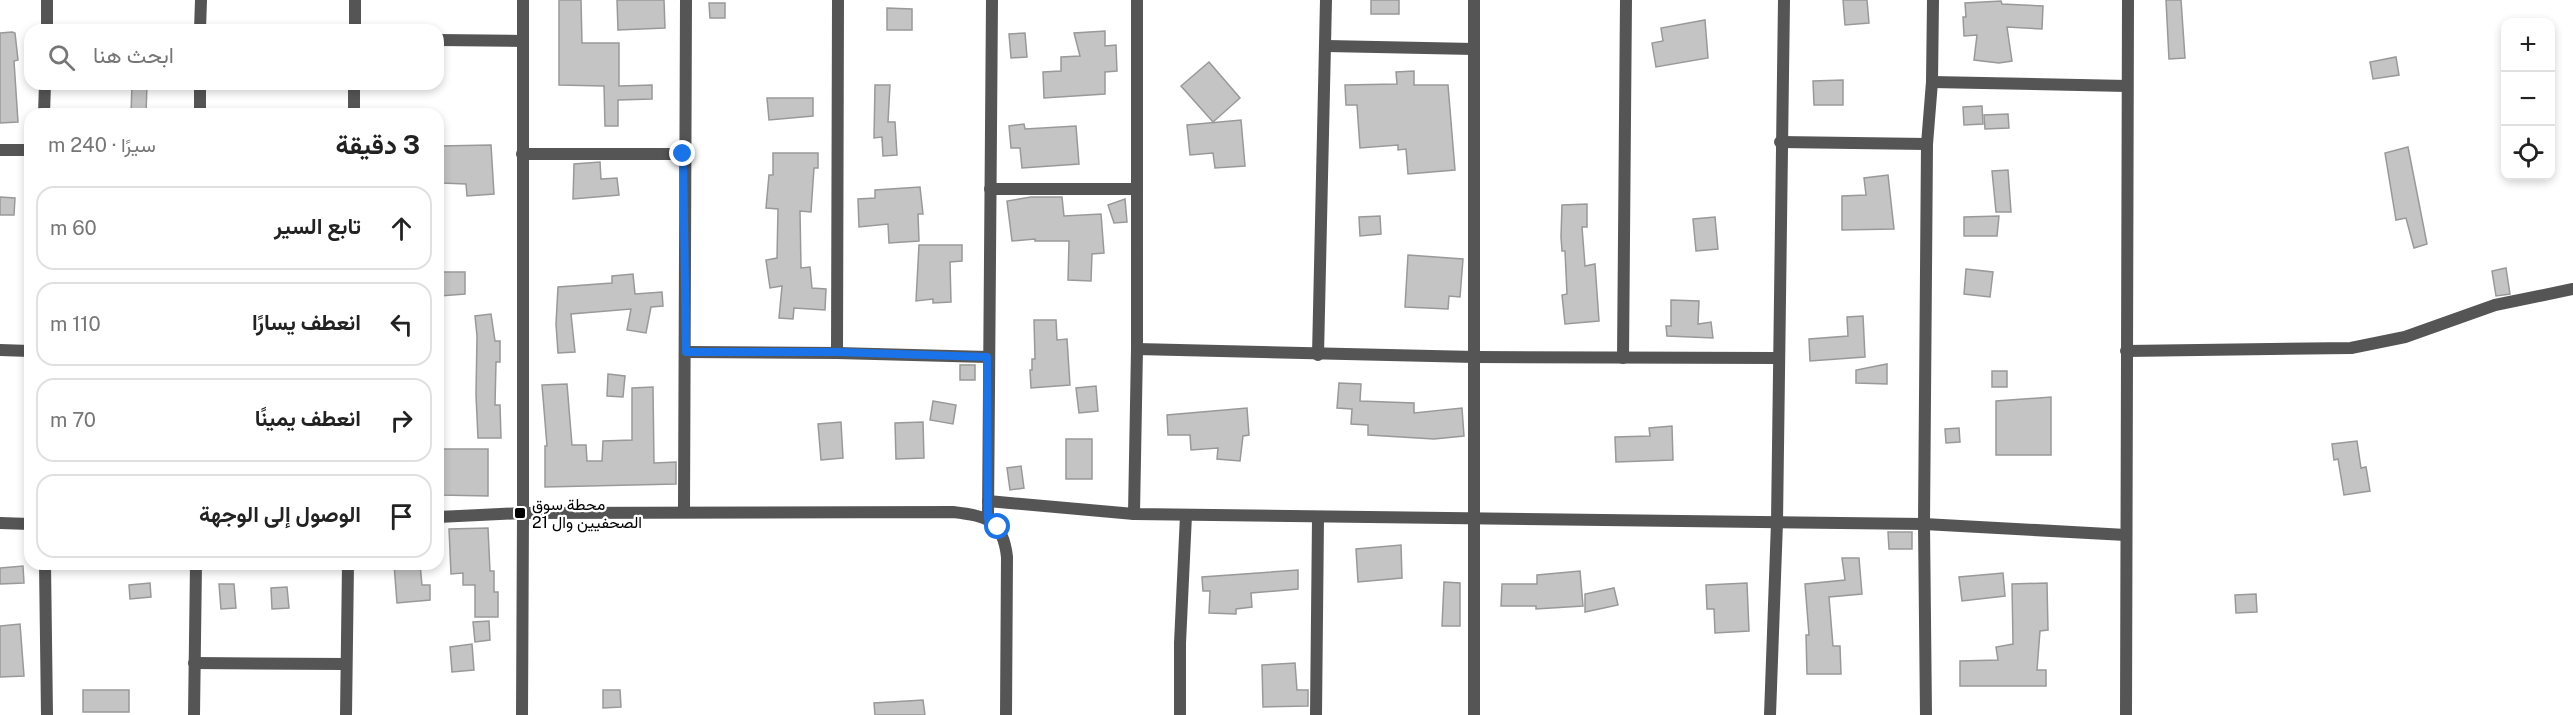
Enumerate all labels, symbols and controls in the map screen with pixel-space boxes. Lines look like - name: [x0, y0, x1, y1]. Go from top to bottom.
- map controls: [2501, 18, 2555, 180]
- button: +: [2501, 18, 2555, 72]
- search box: [24, 24, 444, 90]
- icon: search: [45, 41, 78, 74]
- text: ابحث هنا: [93, 42, 174, 68]
- button: −: [2501, 72, 2555, 126]
- button: locate: [2501, 126, 2555, 180]
- text: 3 دقيقة: [336, 129, 420, 160]
- text: سيرًا · 240 m: [48, 133, 156, 157]
- route end: [669, 140, 695, 166]
- icon: ahead: [385, 212, 418, 245]
- text: تابع السير: [274, 213, 361, 239]
- text: 60 m: [50, 216, 97, 240]
- icon: left: [385, 308, 418, 341]
- text: انعطف يسارًا: [252, 309, 361, 335]
- text: 110 m: [50, 312, 101, 336]
- icon: right: [385, 404, 418, 437]
- text: انعطف يمينًا: [255, 405, 361, 431]
- text: 70 m: [50, 408, 96, 432]
- place label: محطة سوق الصحفيين وال 21: [532, 495, 642, 533]
- icon: arrive: [385, 500, 418, 533]
- text: الوصول إلى الوجهة: [199, 501, 361, 527]
- marker: محطة سوق الصحفيين وال 21: [513, 506, 527, 520]
- route start: [984, 513, 1010, 539]

